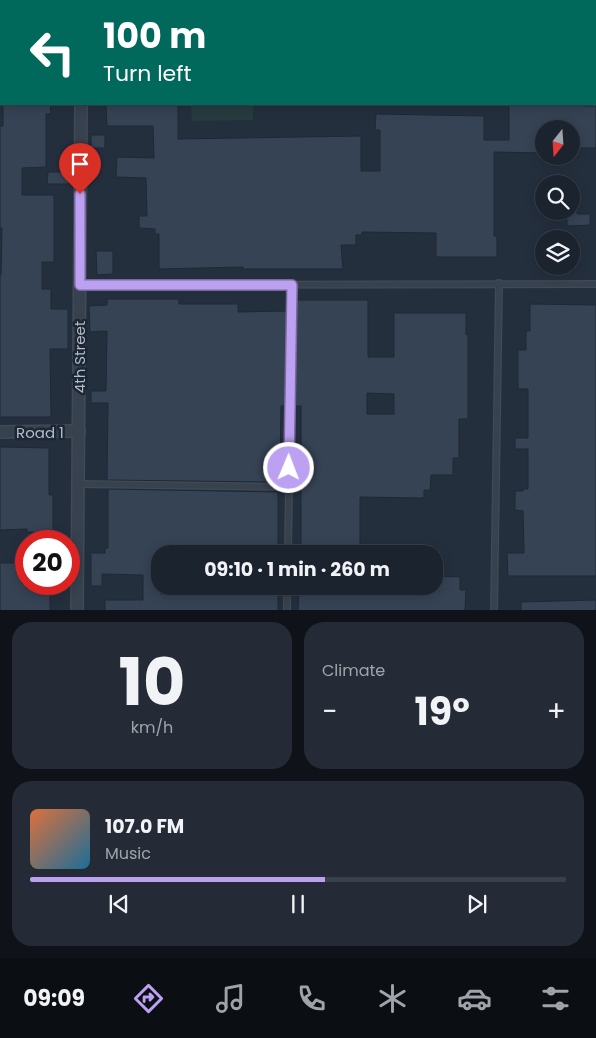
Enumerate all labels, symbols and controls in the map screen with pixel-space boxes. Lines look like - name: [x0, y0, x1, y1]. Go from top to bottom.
- text: 100 m: [103, 11, 206, 60]
- icon: left: [20, 20, 85, 85]
- text: Turn left: [103, 58, 191, 89]
- north arrow: [535, 120, 580, 165]
- map controls: [535, 120, 580, 275]
- pin: [59, 143, 101, 194]
- icon: arrive: [66, 150, 94, 178]
- button: search: [535, 175, 580, 220]
- button: layers: [535, 230, 580, 275]
- street label: 4th Street: [69, 321, 90, 393]
- street label: Road 1: [16, 422, 64, 443]
- position arrow: [262, 441, 314, 493]
- speed limit sign: 20: [15, 530, 80, 595]
- text: 09:10 · 1 min · 260 m: [204, 556, 390, 583]
- text: 10: [119, 637, 185, 728]
- text: Climate: [322, 659, 385, 682]
- text: 19°: [415, 685, 470, 738]
- text: −: [322, 692, 337, 731]
- text: +: [547, 692, 566, 731]
- text: km/h: [131, 716, 173, 739]
- text: 107.0 FM: [105, 813, 184, 840]
- text: Music: [105, 842, 151, 865]
- icon: previous: [105, 890, 133, 918]
- icon: pause: [284, 890, 312, 918]
- icon: next: [463, 890, 491, 918]
- icon: directions: [131, 981, 166, 1016]
- icon: music: [213, 981, 248, 1016]
- icon: phone: [294, 981, 329, 1016]
- icon: climate: [375, 981, 410, 1016]
- icon: car: [457, 981, 492, 1016]
- icon: filters: [538, 981, 573, 1016]
- text: 09:09: [23, 983, 85, 1014]

